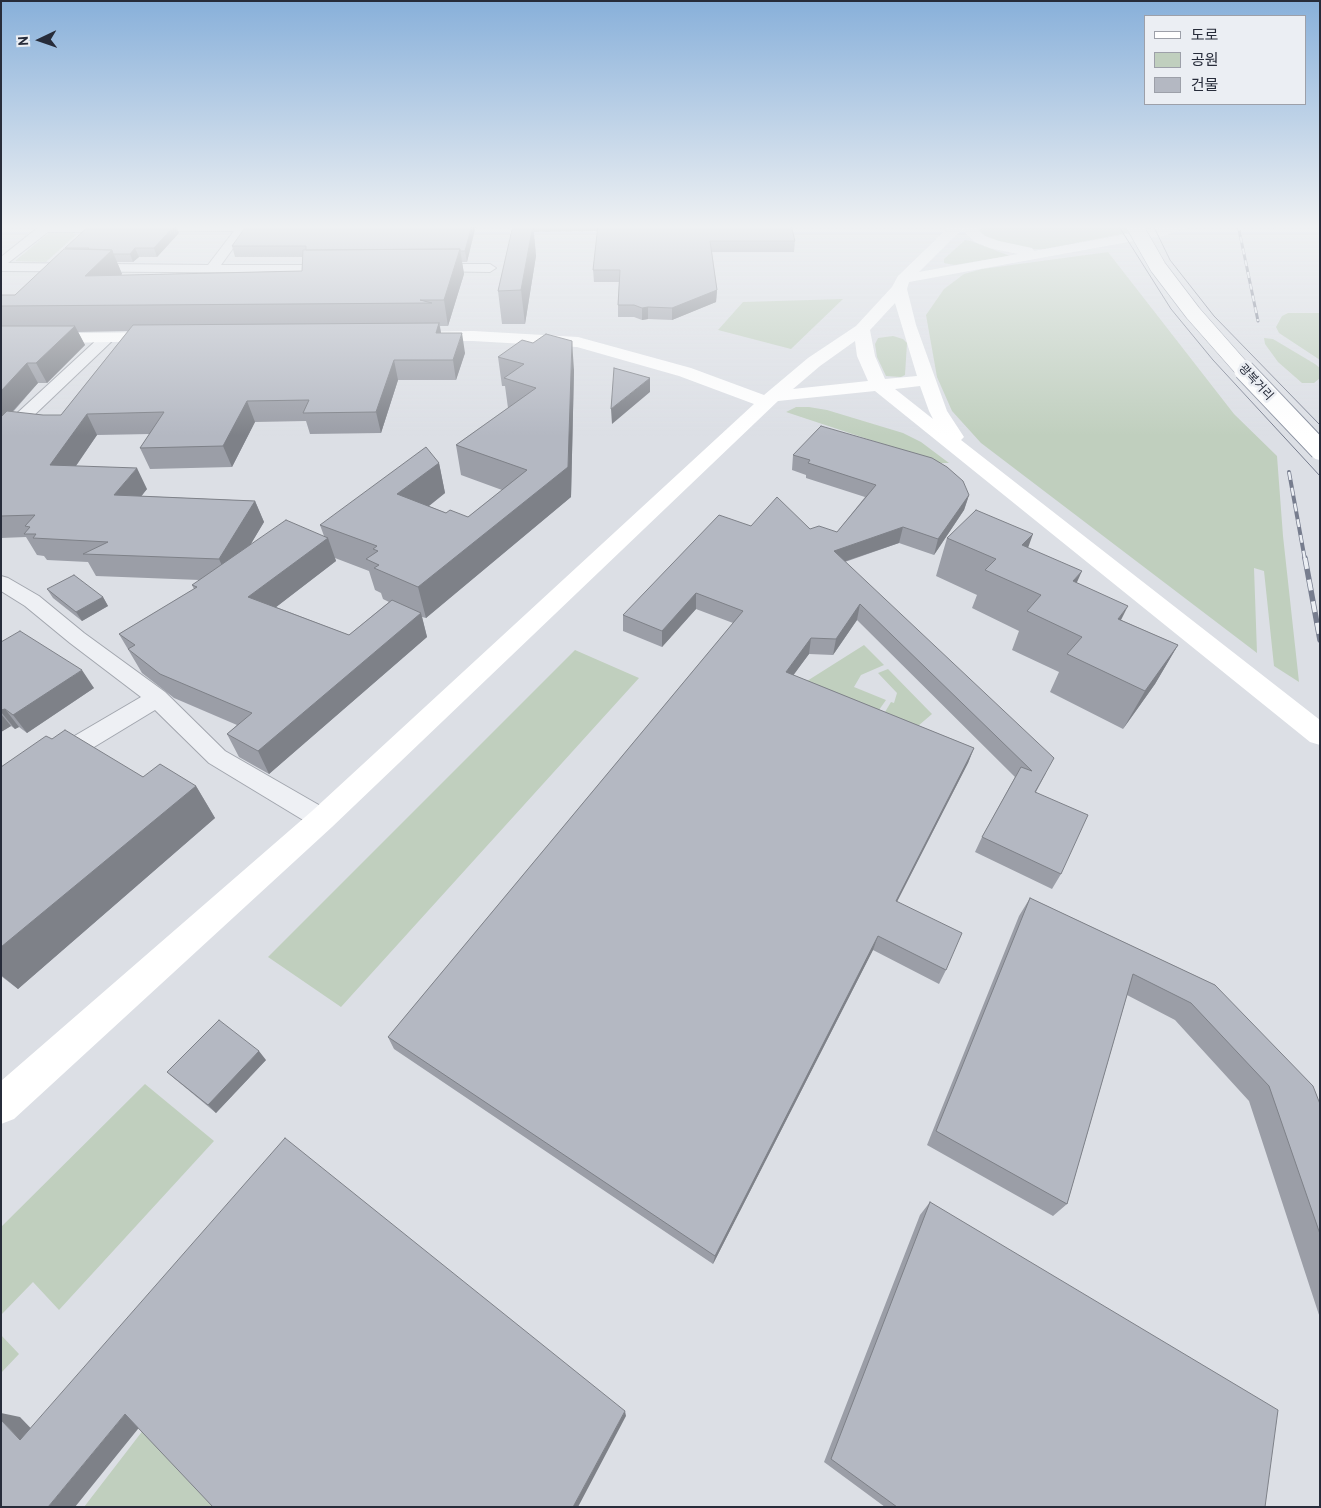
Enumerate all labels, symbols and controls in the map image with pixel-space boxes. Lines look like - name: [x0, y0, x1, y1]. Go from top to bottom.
- north arrow: [15, 15, 65, 65]
- legend: [1144, 15, 1306, 105]
- text: 도로: [1191, 27, 1219, 46]
- text: N: [16, 35, 33, 46]
- text: 공원: [1191, 52, 1219, 71]
- text: 건물: [1191, 77, 1219, 96]
- street label: 광복거리: [1235, 362, 1275, 404]

